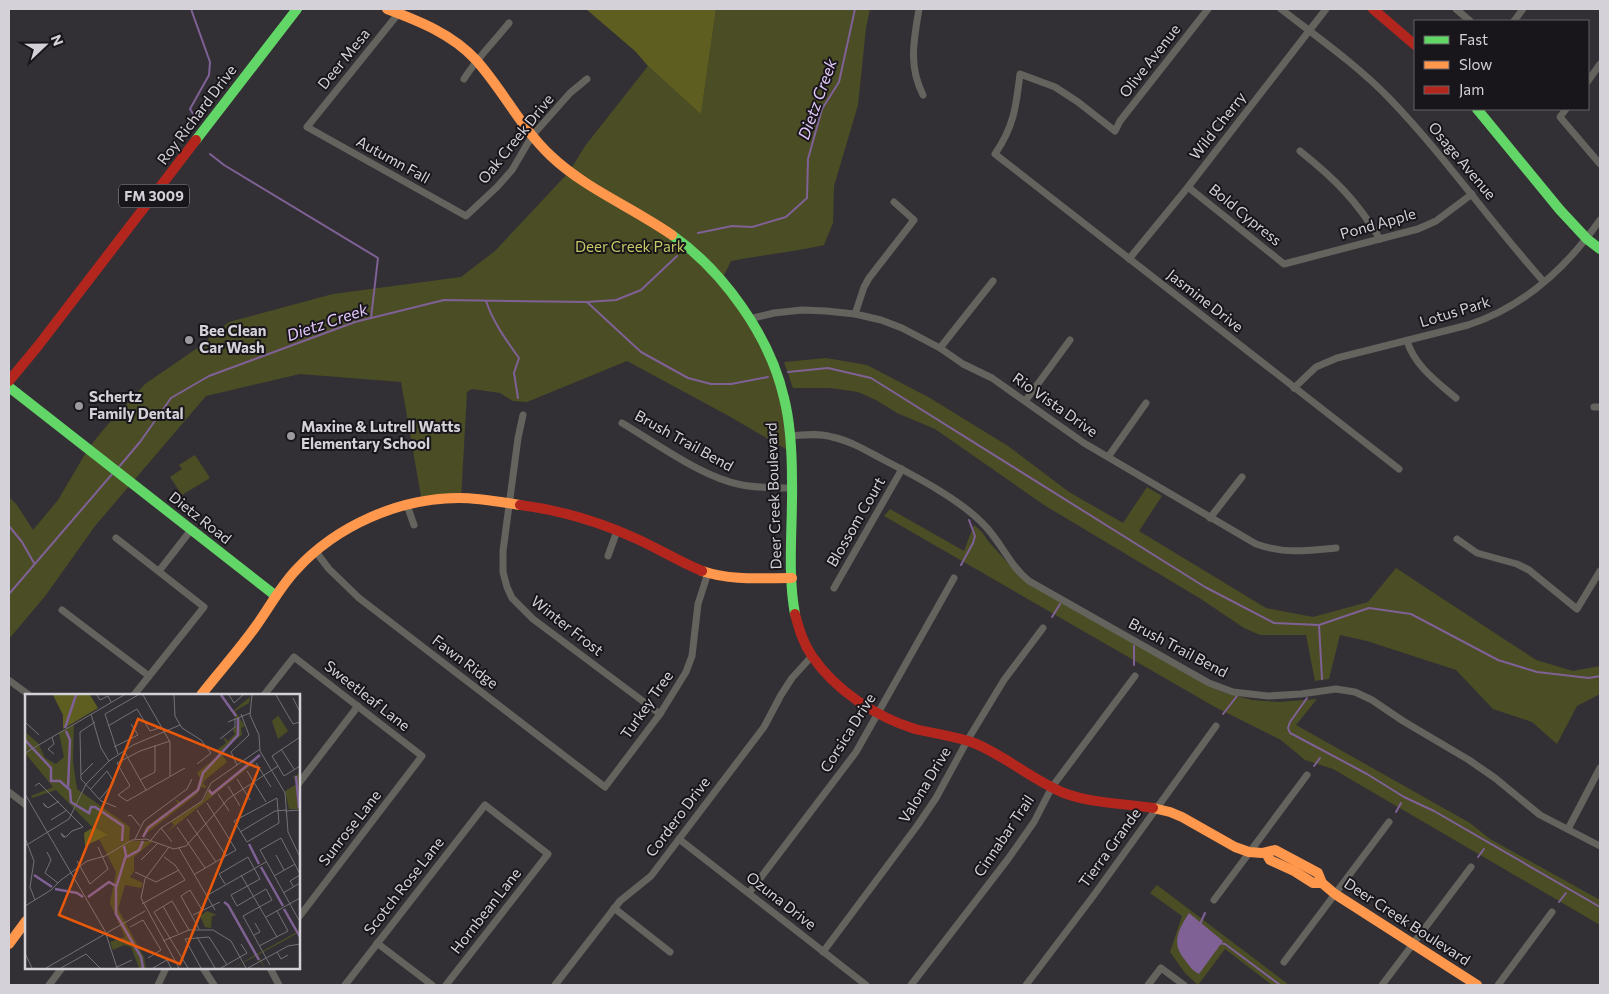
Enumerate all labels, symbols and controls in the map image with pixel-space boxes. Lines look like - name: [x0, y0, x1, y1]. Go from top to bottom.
- north arrow: [20, 20, 70, 70]
- street label: Olive Avenue: [1115, 20, 1183, 101]
- legend: [1414, 20, 1589, 110]
- street label: Deer Mesa: [313, 24, 373, 92]
- text: Fast: [1459, 30, 1488, 48]
- text: N: [48, 32, 67, 48]
- text: Slow: [1459, 55, 1492, 73]
- water label: Dietz Creek: [793, 56, 840, 142]
- street label: Roy Richard Drive: [153, 61, 240, 168]
- text: Jam: [1459, 80, 1484, 98]
- street label: Wild Cherry: [1185, 88, 1249, 163]
- street label: Oak Creek Drive: [474, 90, 557, 187]
- street label: Osage Avenue: [1425, 118, 1500, 203]
- street label: Autumn Fall: [354, 132, 433, 187]
- street label: Bold Cypress: [1206, 180, 1286, 249]
- road number: FM 3009: [119, 185, 189, 208]
- street label: Pond Apple: [1338, 204, 1418, 242]
- park label: Deer Creek Park: [575, 237, 685, 255]
- street label: Jasmine Drive: [1164, 265, 1247, 336]
- street label: Lotus Park: [1417, 292, 1492, 330]
- water label: Dietz Creek: [284, 299, 370, 344]
- place label: Bee Clean Car Wash: [199, 321, 266, 356]
- marker: Bee Clean Car Wash: [183, 334, 195, 346]
- street label: Rio Vista Drive: [1010, 368, 1102, 440]
- place label: Schertz Family Dental: [89, 387, 184, 422]
- marker: Schertz Family Dental: [73, 400, 85, 412]
- street label: Brush Trail Bend: [632, 406, 737, 475]
- place label: Maxine & Lutrell Watts Elementary School: [301, 417, 461, 452]
- street label: Deer Creek Boulevard: [761, 422, 785, 570]
- marker: Maxine & Lutrell Watts Elementary School: [285, 430, 297, 442]
- street label: Blossom Court: [822, 473, 888, 570]
- street label: Dietz Road: [166, 487, 235, 547]
- street label: Winter Frost: [528, 592, 607, 659]
- street label: Brush Trail Bend: [1126, 613, 1231, 681]
- street label: Fawn Ridge: [429, 631, 502, 692]
- street label: Sweetleaf Lane: [321, 656, 414, 734]
- street label: Turkey Tree: [616, 667, 676, 742]
- street label: Corsica Drive: [816, 689, 879, 775]
- inset map: [25, 694, 300, 969]
- street label: Valona Drive: [894, 743, 954, 826]
- street label: Cordero Drive: [641, 773, 713, 860]
- street label: Sunrose Lane: [314, 786, 384, 869]
- street label: Cinnabar Trail: [969, 791, 1037, 880]
- street label: Tierra Grande: [1074, 804, 1144, 891]
- street label: Scotch Rose Lane: [360, 833, 447, 938]
- street label: Hornbean Lane: [446, 864, 524, 957]
- street label: Ozuna Drive: [743, 867, 820, 933]
- street label: Deer Creek Boulevard: [1341, 874, 1474, 969]

